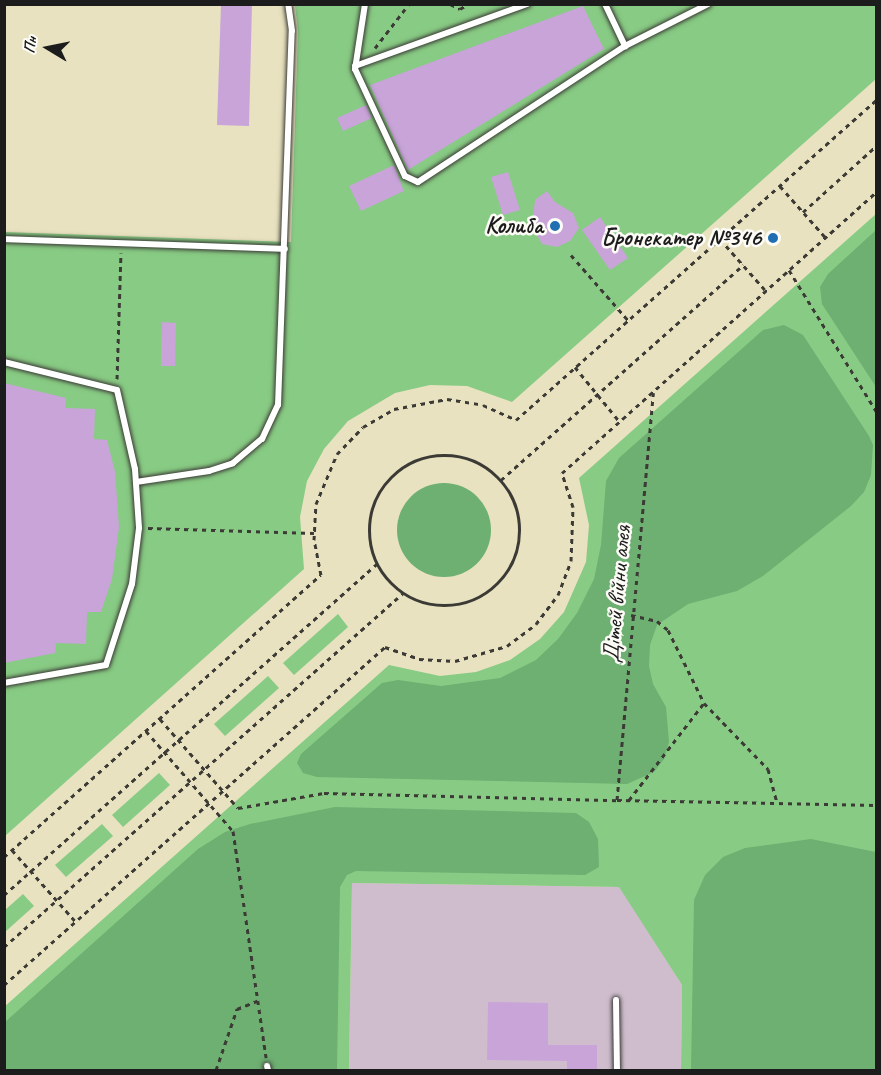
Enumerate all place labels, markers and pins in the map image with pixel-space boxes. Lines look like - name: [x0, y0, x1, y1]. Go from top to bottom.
- place label: Колиба: [485, 212, 543, 240]
- marker: Колиба: [548, 219, 562, 233]
- place label: Бронекатер №346: [601, 224, 761, 252]
- marker: Бронекатер №346: [766, 231, 780, 245]

